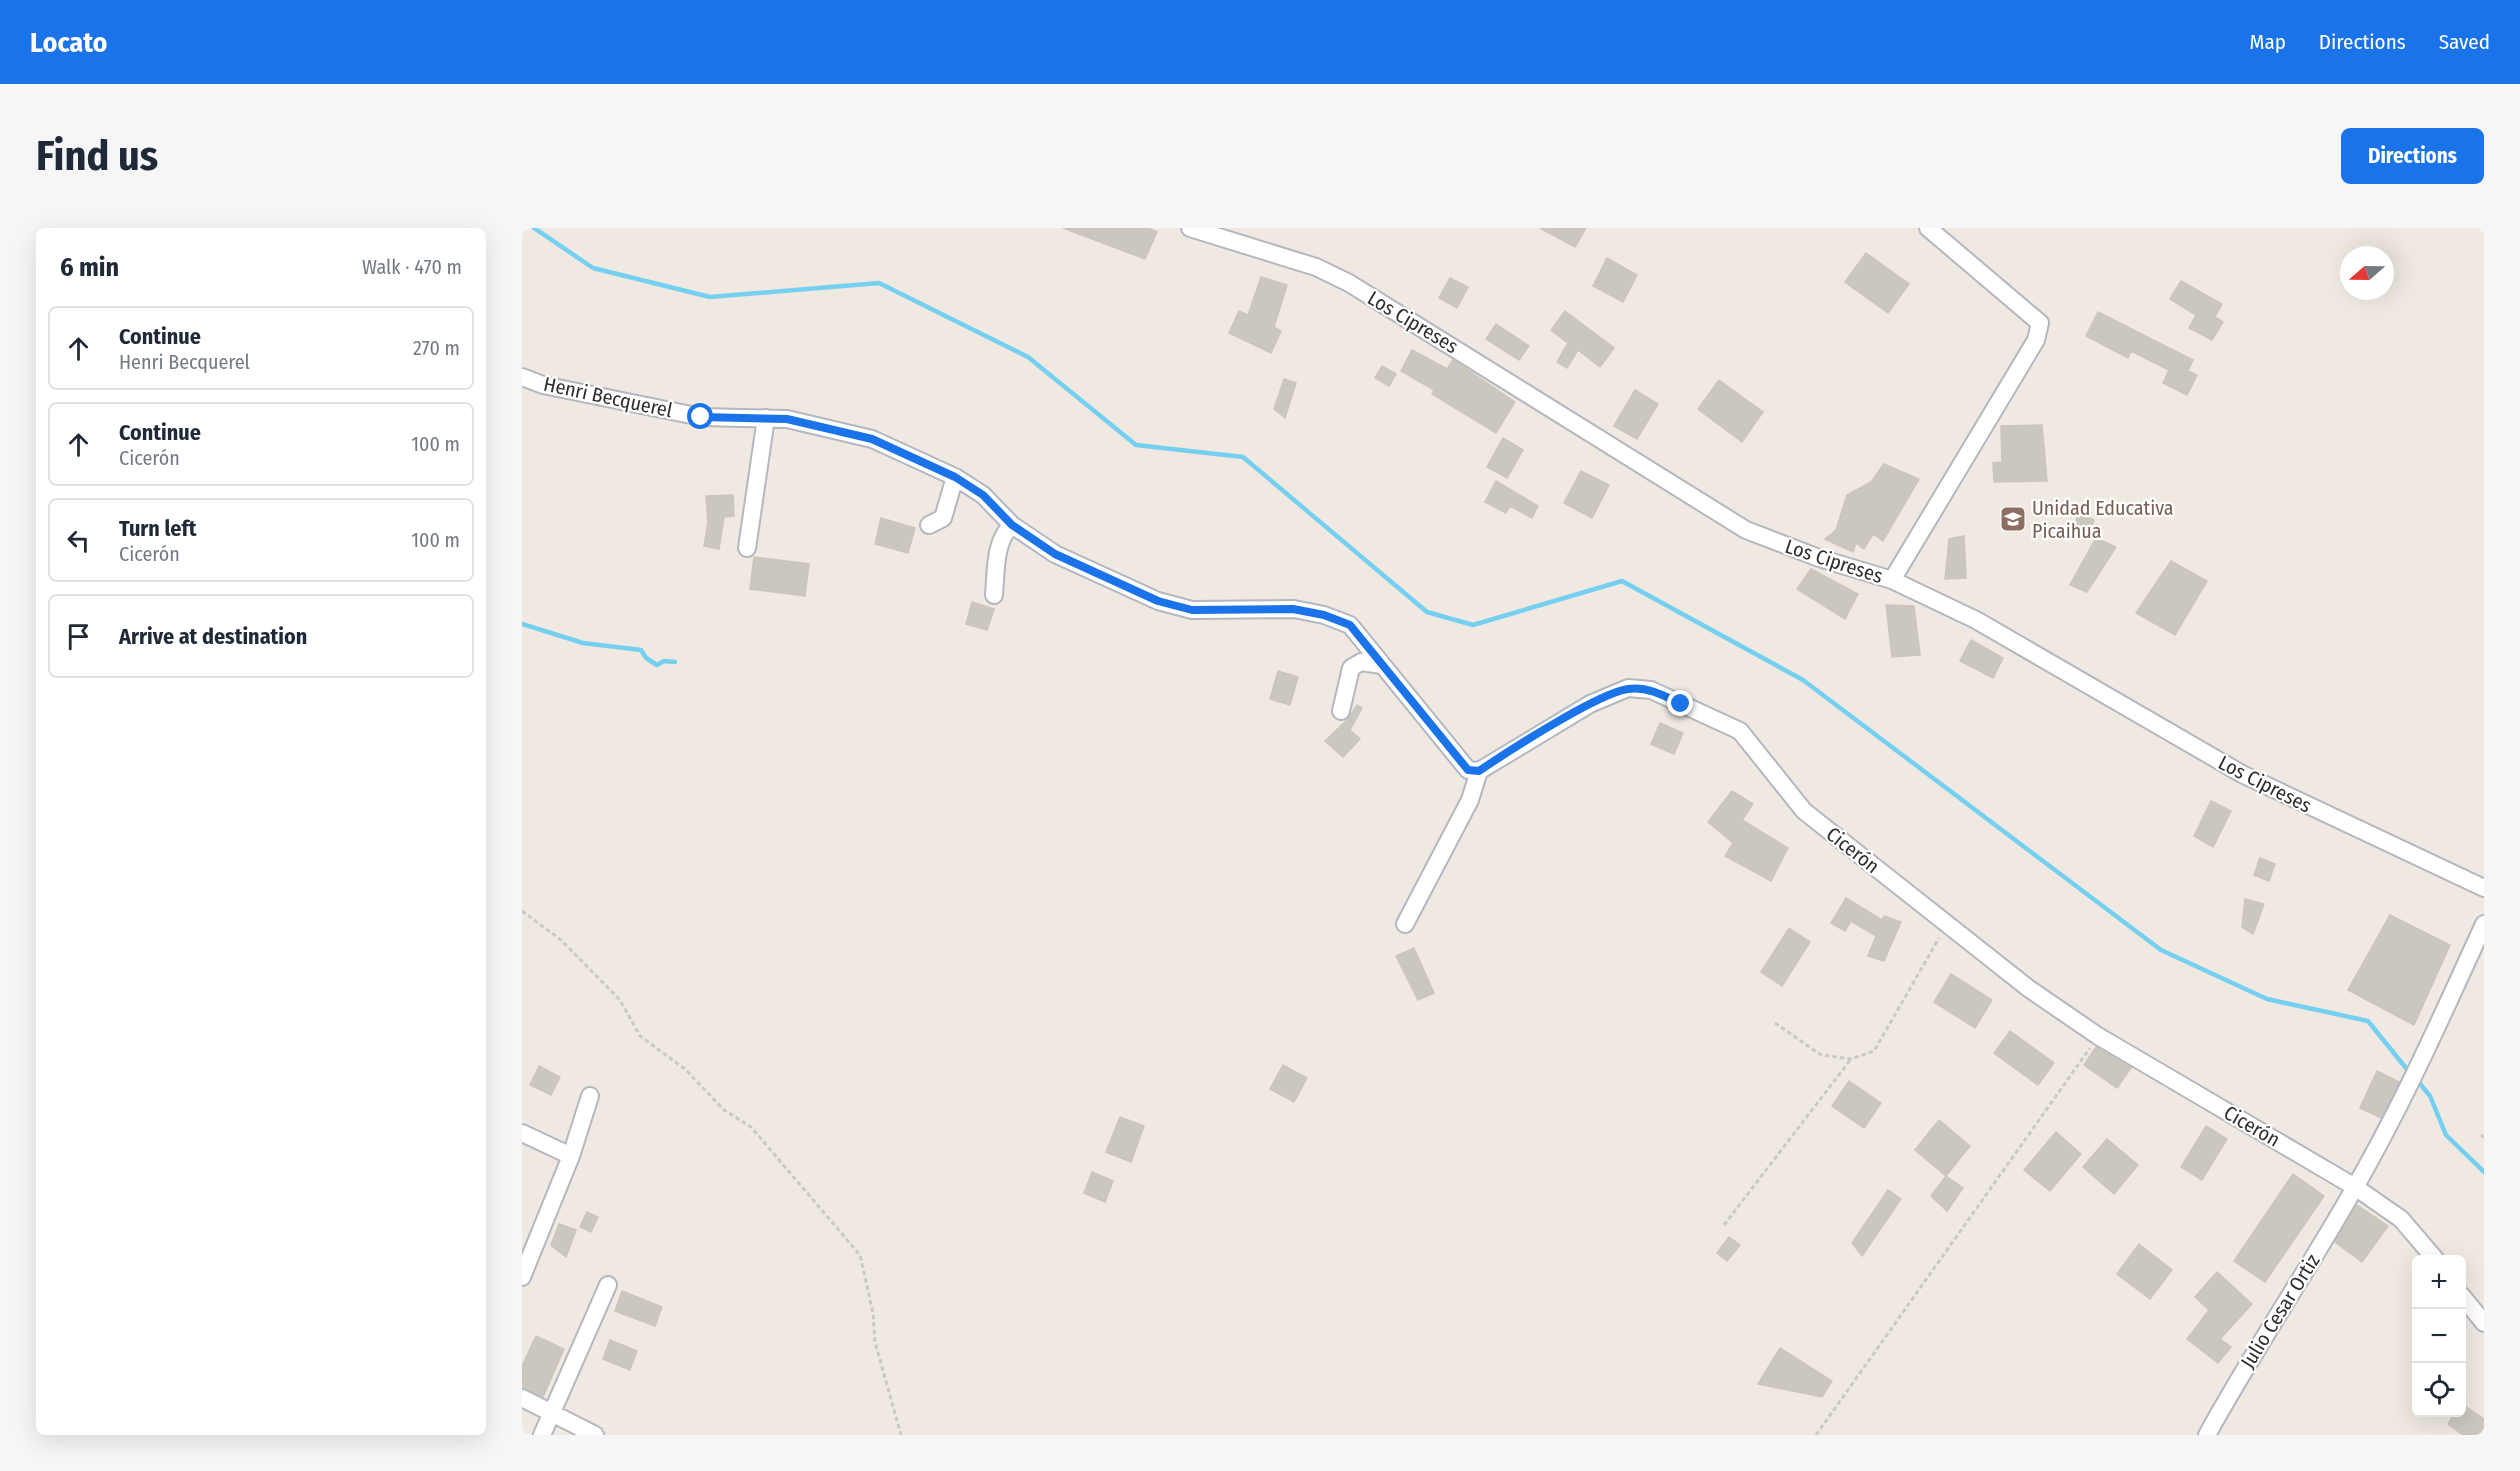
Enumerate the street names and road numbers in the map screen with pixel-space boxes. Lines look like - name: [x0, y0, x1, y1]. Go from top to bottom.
- street label: Los Cipreses: [1363, 286, 1463, 358]
- street label: Henri Becquerel: [541, 372, 675, 422]
- street label: Los Cipreses: [1782, 534, 1886, 588]
- street label: Los Cipreses: [2214, 750, 2316, 818]
- street label: Cicerón: [1822, 822, 1884, 878]
- street label: Cicerón: [2220, 1100, 2284, 1152]
- street label: Julio Cesar Ortiz: [2235, 1249, 2325, 1372]

